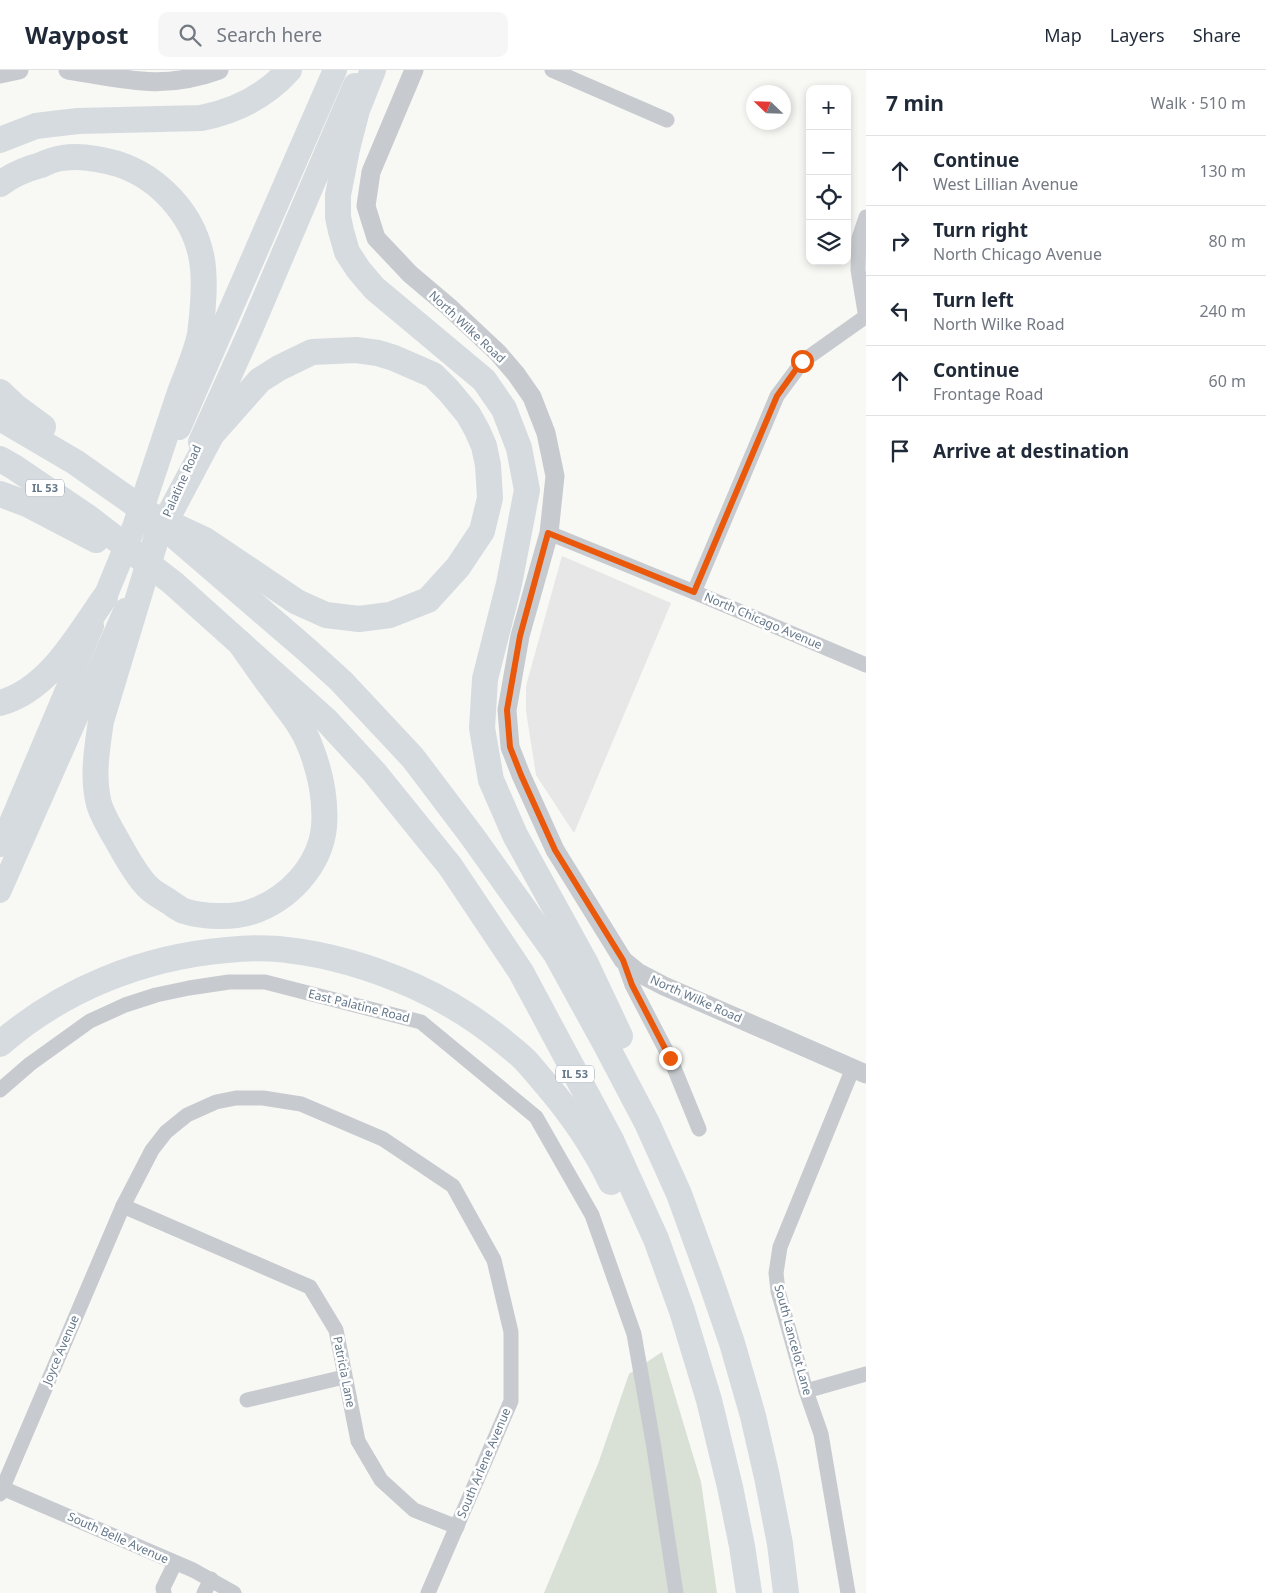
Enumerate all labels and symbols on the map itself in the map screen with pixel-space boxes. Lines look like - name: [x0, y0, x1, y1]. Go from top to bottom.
- north arrow: [746, 85, 791, 130]
- street label: North Wilke Road: [425, 287, 509, 367]
- route start: [791, 350, 814, 373]
- street label: Palatine Road: [158, 442, 205, 520]
- road number: IL 53: [26, 479, 64, 496]
- street label: North Chicago Avenue: [702, 588, 825, 653]
- street label: North Wilke Road: [648, 971, 745, 1026]
- street label: East Palatine Road: [307, 985, 412, 1026]
- route end: [659, 1047, 682, 1070]
- road number: IL 53: [556, 1066, 594, 1082]
- street label: South Lancelot Lane: [771, 1283, 817, 1397]
- street label: Joyce Avenue: [38, 1312, 83, 1388]
- street label: Patricia Lane: [329, 1335, 360, 1409]
- street label: South Arlene Avenue: [453, 1405, 515, 1520]
- street label: South Belle Avenue: [65, 1508, 172, 1568]

